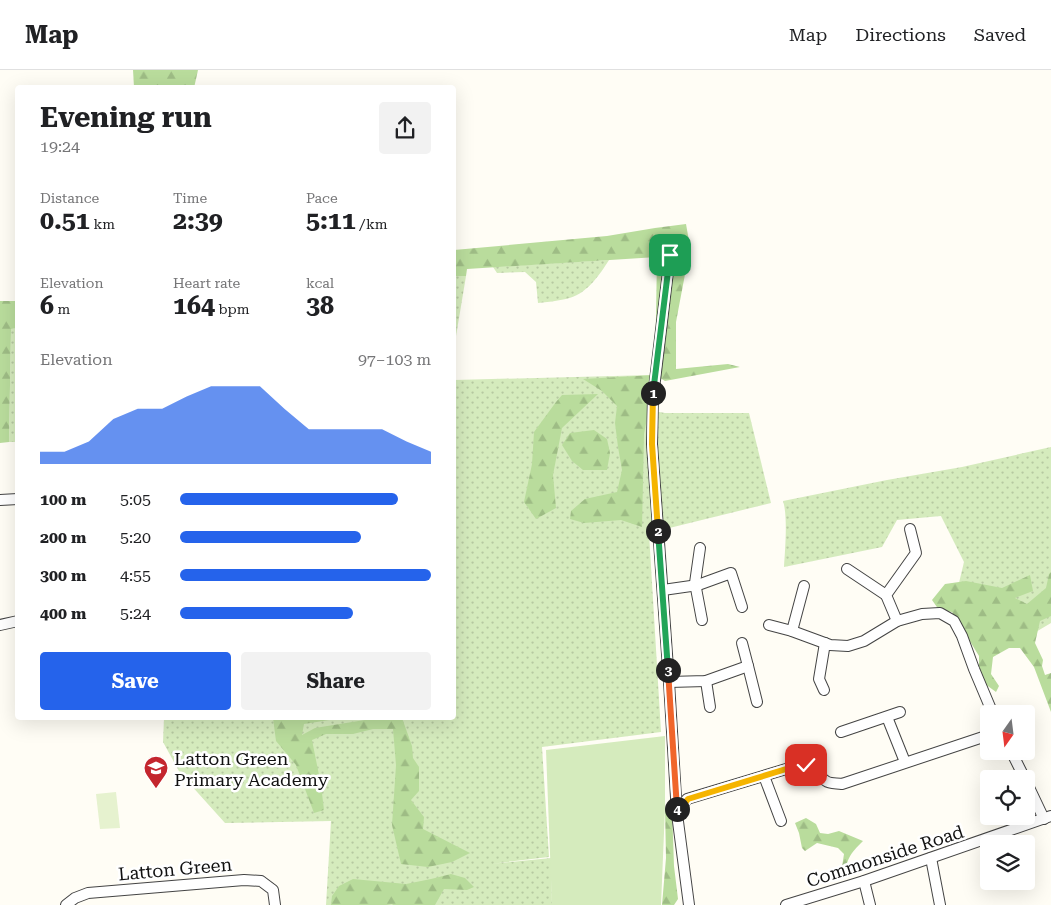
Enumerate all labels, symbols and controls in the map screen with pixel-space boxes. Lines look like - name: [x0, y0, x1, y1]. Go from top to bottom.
- text: Map: [25, 21, 79, 49]
- text: Map: [789, 24, 827, 45]
- text: Directions: [855, 24, 946, 45]
- text: Saved: [974, 24, 1026, 45]
- text: Evening run: [40, 101, 212, 134]
- button: share: [379, 102, 431, 154]
- text: 19:24: [40, 137, 80, 156]
- text: Distance: [40, 190, 99, 206]
- text: Time: [173, 190, 207, 206]
- text: Pace: [306, 190, 338, 206]
- text: 0.51: [40, 206, 90, 235]
- text: 2:39: [173, 206, 223, 235]
- text: 5:11: [306, 206, 356, 235]
- text: km: [90, 216, 115, 232]
- text: /km: [356, 216, 388, 232]
- pin: [649, 234, 691, 276]
- icon: arrive: [656, 241, 684, 269]
- text: Elevation: [40, 275, 103, 291]
- text: Heart rate: [173, 275, 240, 291]
- text: kcal: [306, 275, 334, 291]
- text: 6: [40, 291, 54, 320]
- text: 164: [173, 291, 215, 320]
- text: 38: [306, 291, 334, 320]
- text: m: [54, 301, 70, 317]
- text: bpm: [215, 301, 250, 317]
- text: Elevation: [40, 350, 113, 369]
- text: 97–103 m: [358, 350, 431, 369]
- pin: 1: [640, 380, 666, 406]
- text: 1: [650, 385, 657, 401]
- text: 100 m: [40, 490, 86, 509]
- text: 5:05: [120, 490, 151, 509]
- pin: 2: [646, 518, 670, 544]
- text: 2: [655, 523, 662, 539]
- text: 200 m: [40, 528, 86, 547]
- text: 5:20: [120, 528, 151, 547]
- text: 300 m: [40, 566, 86, 585]
- text: 4:55: [120, 566, 151, 585]
- text: 400 m: [40, 604, 86, 623]
- text: 5:24: [120, 604, 151, 623]
- button: Save: [40, 652, 231, 710]
- button: Share: [241, 652, 431, 710]
- pin: 3: [656, 658, 680, 682]
- text: 3: [665, 662, 672, 678]
- north arrow: [980, 705, 1035, 760]
- map controls: [980, 705, 1035, 890]
- pin: [785, 744, 827, 786]
- place label: Latton Green Primary Academy: [174, 748, 329, 790]
- icon: check: [792, 751, 820, 779]
- school or university icon: Latton Green Primary Academy: [143, 755, 169, 789]
- button: locate: [980, 770, 1035, 825]
- pin: 4: [664, 796, 690, 822]
- text: 4: [674, 801, 681, 817]
- street label: Commonside Road: [804, 821, 967, 891]
- button: layers: [980, 835, 1035, 890]
- street label: Latton Green: [117, 854, 233, 884]

